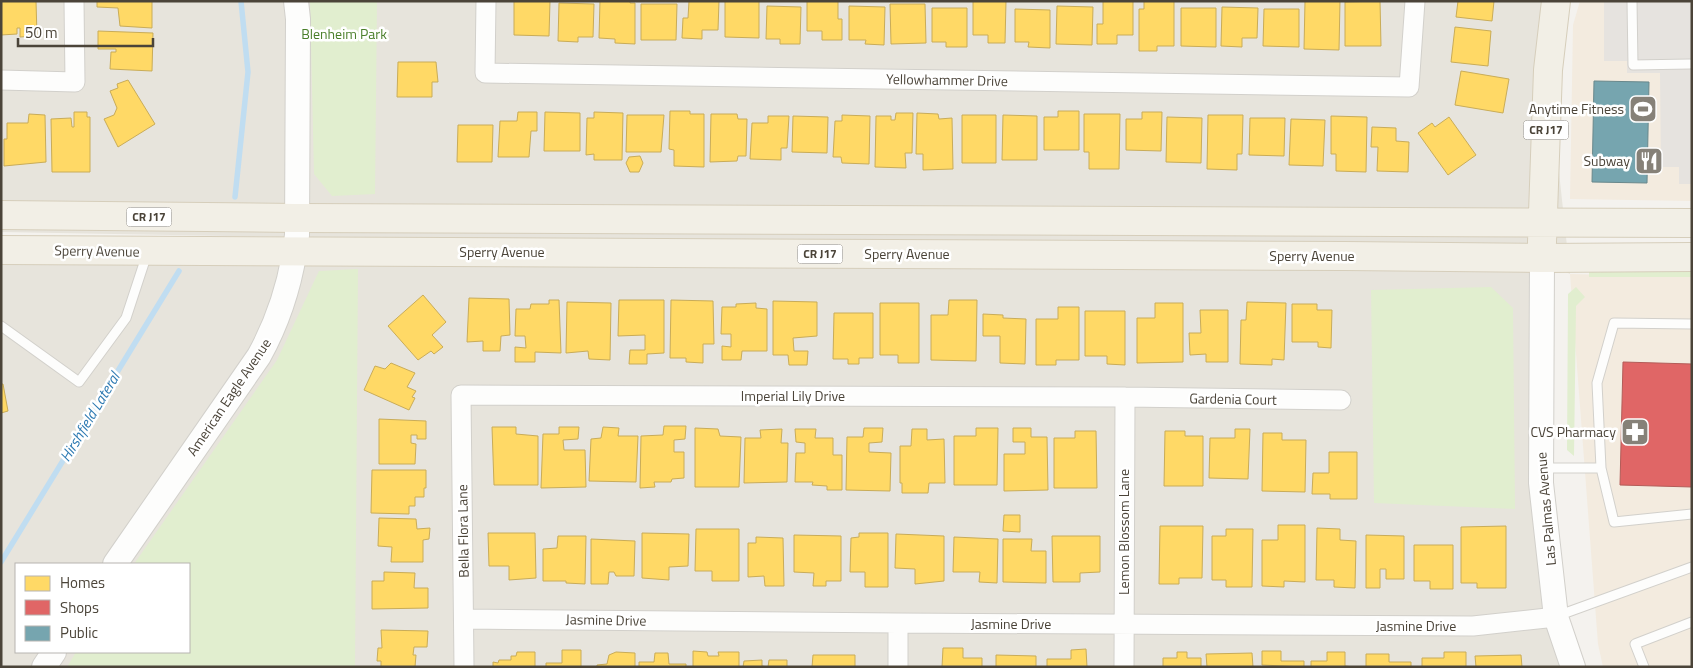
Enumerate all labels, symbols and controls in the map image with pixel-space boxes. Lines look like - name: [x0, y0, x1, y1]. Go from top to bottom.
- scale bar: [18, 15, 152, 47]
- text: 50 m: [25, 21, 58, 44]
- park label: Blenheim Park: [301, 23, 387, 44]
- street label: Yellowhammer Drive: [886, 68, 1008, 91]
- sports icon: Anytime Fitness: [1628, 94, 1658, 124]
- place label: Anytime Fitness: [1529, 98, 1624, 119]
- road number: CR J17: [1524, 120, 1568, 140]
- restaurant icon: Subway: [1634, 146, 1664, 176]
- place label: Subway: [1583, 150, 1630, 171]
- road number: CR J17: [126, 208, 172, 226]
- street label: Sperry Avenue: [54, 239, 140, 262]
- street label: Sperry Avenue: [459, 241, 545, 262]
- street label: Sperry Avenue: [864, 243, 950, 264]
- road number: CR J17: [798, 244, 842, 264]
- street label: Sperry Avenue: [1269, 245, 1355, 266]
- street label: American Eagle Avenue: [181, 334, 276, 460]
- water label: Hirshfield Lateral: [54, 366, 126, 466]
- street label: Imperial Lily Drive: [741, 385, 845, 406]
- street label: Gardenia Court: [1189, 387, 1277, 410]
- pharmacy icon: CVS Pharmacy: [1620, 417, 1650, 447]
- place label: CVS Pharmacy: [1530, 421, 1616, 442]
- street label: Las Palmas Avenue: [1530, 451, 1561, 567]
- street label: Lemon Blossom Lane: [1113, 469, 1134, 595]
- street label: Bella Flora Lane: [451, 484, 474, 578]
- legend: [15, 563, 190, 653]
- text: Homes: [60, 571, 105, 594]
- text: Shops: [60, 596, 99, 619]
- street label: Jasmine Drive: [566, 608, 647, 631]
- street label: Jasmine Drive: [971, 613, 1051, 634]
- street label: Jasmine Drive: [1376, 615, 1456, 636]
- text: Public: [60, 621, 98, 644]

